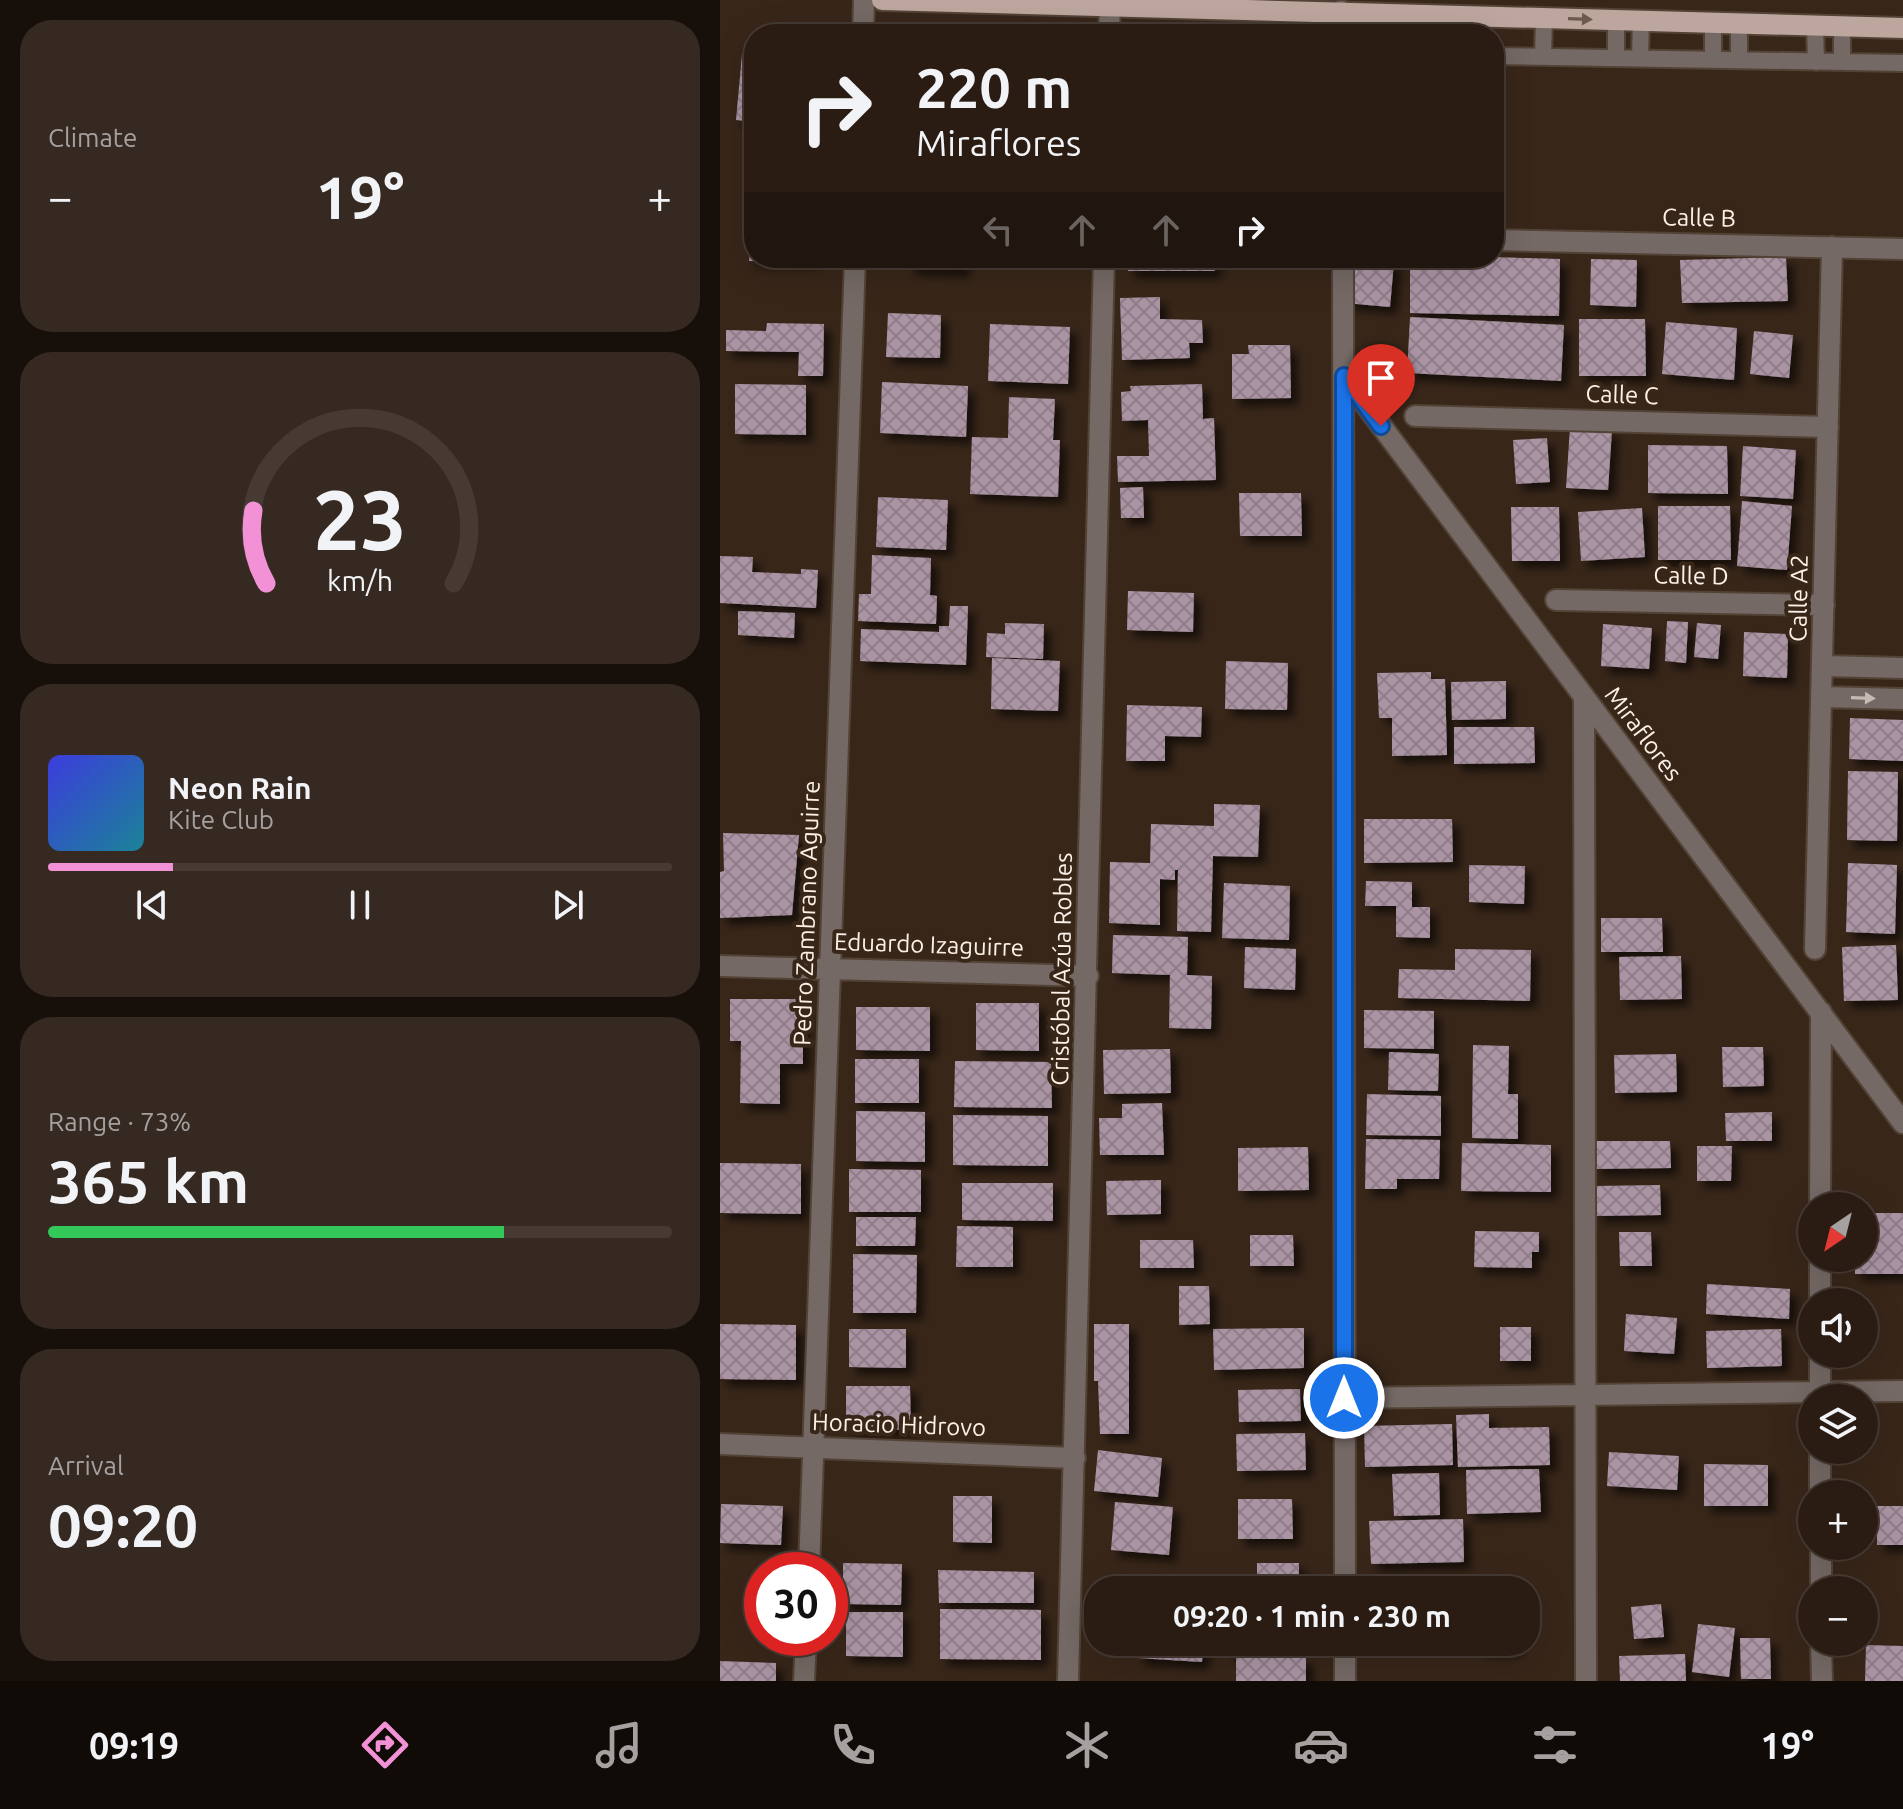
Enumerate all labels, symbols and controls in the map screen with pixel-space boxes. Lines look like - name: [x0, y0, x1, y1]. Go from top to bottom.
- one-way arrow: [1568, 12, 1593, 25]
- icon: right: [784, 56, 888, 160]
- text: 220 m: [916, 56, 1072, 119]
- text: Miraflores: [916, 122, 1081, 163]
- text: Climate: [48, 123, 137, 152]
- text: 19°: [316, 163, 404, 230]
- text: −: [48, 172, 73, 221]
- text: +: [647, 172, 672, 221]
- street label: Calle B: [1662, 203, 1736, 232]
- icon: left: [976, 208, 1020, 252]
- icon: ahead: [1060, 208, 1104, 252]
- icon: ahead: [1144, 208, 1188, 252]
- icon: right: [1228, 208, 1272, 252]
- pin: [1347, 344, 1415, 426]
- icon: arrive: [1359, 356, 1403, 400]
- street label: Calle C: [1585, 380, 1659, 409]
- text: 23: [313, 472, 407, 566]
- street label: Calle A2: [1784, 554, 1813, 642]
- street label: Calle D: [1653, 561, 1729, 590]
- text: km/h: [327, 564, 393, 596]
- street label: Miraflores: [1599, 682, 1687, 786]
- one-way arrow: [1851, 692, 1876, 705]
- text: Neon Rain: [168, 771, 312, 805]
- street label: Pedro Zambrano Aguirre: [788, 780, 825, 1046]
- text: Kite Club: [168, 805, 274, 834]
- street label: Cristóbal Azúa Robles: [1046, 852, 1077, 1086]
- icon: previous: [130, 883, 174, 927]
- icon: pause: [338, 883, 382, 927]
- icon: next: [546, 883, 590, 927]
- street label: Eduardo Izaguirre: [834, 928, 1025, 961]
- text: Range · 73%: [48, 1107, 191, 1136]
- text: 365 km: [48, 1147, 249, 1214]
- north arrow: [1798, 1192, 1878, 1272]
- map controls: [1798, 1192, 1878, 1656]
- button: sound: [1798, 1288, 1878, 1368]
- position arrow: [1302, 1356, 1386, 1440]
- button: layers: [1798, 1384, 1878, 1464]
- street label: Horacio Hidrovo: [812, 1408, 986, 1441]
- text: Arrival: [48, 1451, 124, 1480]
- button: +: [1798, 1480, 1878, 1560]
- text: 09:20: [48, 1491, 198, 1558]
- speed limit sign: 30: [744, 1552, 848, 1656]
- button: −: [1798, 1576, 1878, 1656]
- text: 09:20 · 1 min · 230 m: [1173, 1599, 1451, 1633]
- icon: directions: [357, 1717, 413, 1773]
- icon: music: [591, 1717, 647, 1773]
- icon: phone: [825, 1717, 881, 1773]
- icon: climate: [1059, 1717, 1115, 1773]
- icon: car: [1293, 1717, 1349, 1773]
- icon: filters: [1527, 1717, 1583, 1773]
- text: 09:19: [89, 1725, 179, 1766]
- text: 19°: [1761, 1725, 1814, 1766]

